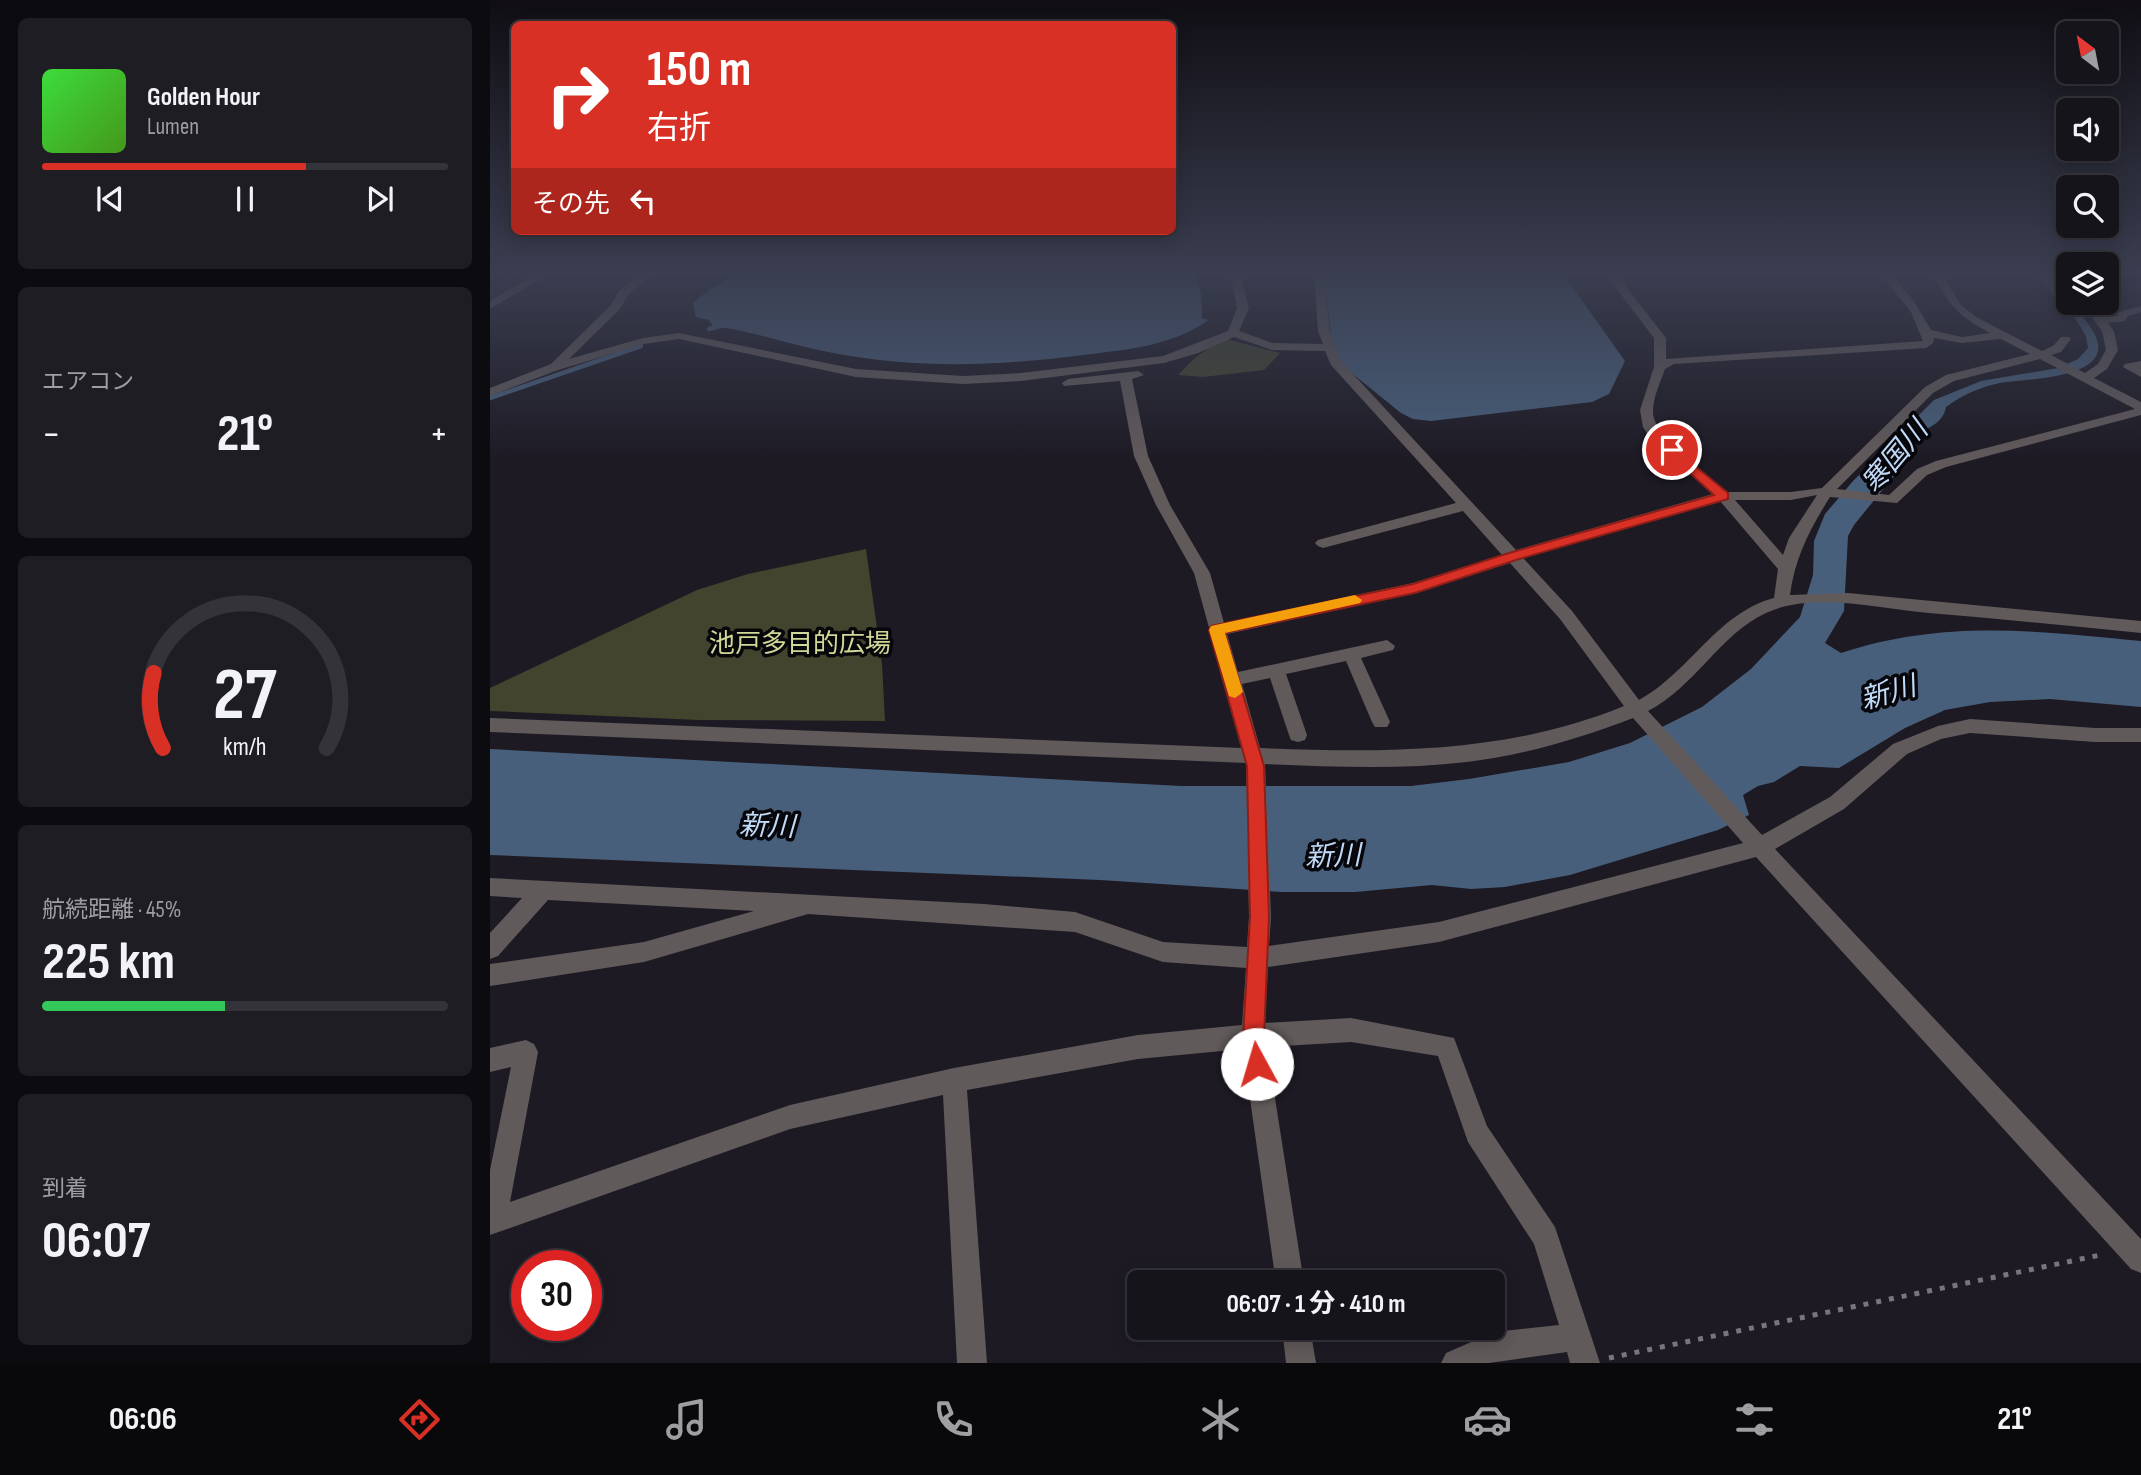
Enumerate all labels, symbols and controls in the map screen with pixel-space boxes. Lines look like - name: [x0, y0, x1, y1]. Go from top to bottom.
- north arrow: [2056, 21, 2119, 84]
- map controls: [2056, 21, 2119, 315]
- text: 150 m: [647, 41, 751, 100]
- icon: right: [532, 49, 623, 140]
- text: Golden Hour: [147, 82, 260, 113]
- button: sound: [2056, 98, 2119, 161]
- text: 右折: [647, 109, 711, 148]
- text: Lumen: [147, 113, 199, 141]
- button: search: [2056, 175, 2119, 238]
- icon: previous: [91, 180, 129, 218]
- icon: pause: [226, 180, 264, 218]
- icon: next: [361, 180, 399, 218]
- icon: left: [624, 182, 662, 220]
- text: その先: [532, 189, 610, 220]
- button: layers: [2056, 252, 2119, 315]
- text: エアコン: [42, 368, 134, 396]
- text: 21°: [217, 403, 273, 466]
- text: −: [42, 412, 61, 457]
- text: +: [429, 412, 448, 457]
- water label: 寒国川: [1856, 412, 1937, 500]
- pin: [1642, 420, 1702, 480]
- icon: arrive: [1653, 431, 1691, 469]
- park label: 池戸多目的広場: [709, 629, 891, 660]
- text: 27: [213, 652, 277, 740]
- water label: 新川: [1857, 669, 1923, 717]
- text: km/h: [223, 731, 267, 762]
- water label: 新川: [738, 809, 798, 844]
- water label: 新川: [1304, 839, 1365, 874]
- text: 航続距離 · 45%: [42, 896, 181, 924]
- text: 225 km: [42, 931, 175, 994]
- position arrow: [1220, 1027, 1294, 1101]
- text: 到着: [42, 1175, 88, 1203]
- text: 06:07: [42, 1210, 150, 1273]
- speed limit sign: 30: [511, 1250, 602, 1341]
- text: 06:07 · 1 分 · 410 m: [1226, 1289, 1406, 1320]
- icon: directions: [395, 1395, 444, 1444]
- icon: music: [662, 1395, 711, 1444]
- icon: phone: [929, 1395, 978, 1444]
- icon: climate: [1196, 1395, 1245, 1444]
- icon: car: [1463, 1395, 1512, 1444]
- icon: filters: [1730, 1395, 1779, 1444]
- text: 06:06: [109, 1400, 177, 1439]
- text: 21°: [1997, 1400, 2032, 1439]

